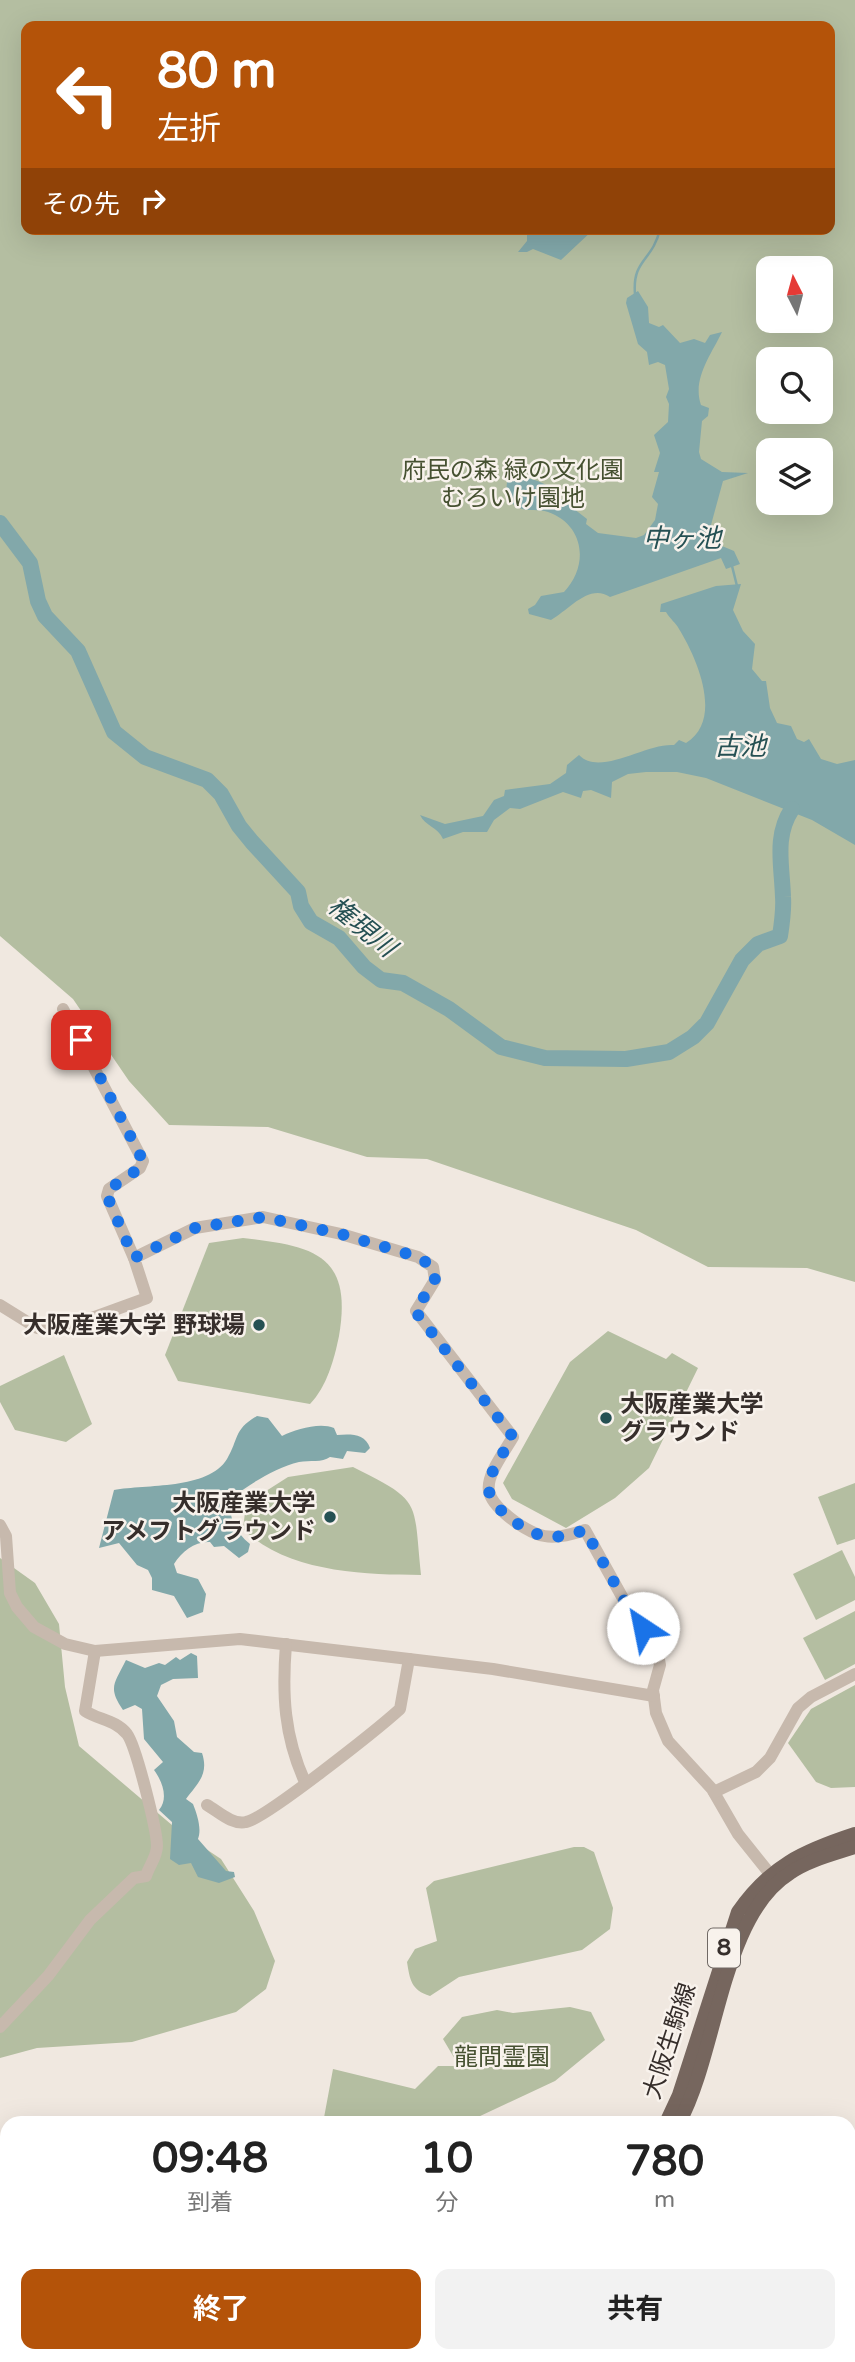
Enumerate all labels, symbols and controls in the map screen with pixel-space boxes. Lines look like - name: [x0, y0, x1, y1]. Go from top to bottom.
- text: 80 m: [157, 42, 276, 101]
- icon: left: [42, 49, 133, 140]
- text: 左折: [157, 110, 221, 148]
- icon: right: [134, 182, 172, 220]
- text: その先: [42, 189, 120, 220]
- north arrow: [756, 256, 833, 332]
- map controls: [756, 256, 833, 515]
- button: search: [756, 347, 833, 424]
- button: layers: [756, 438, 833, 515]
- park label: 府民の森 緑の文化園 むろいけ園地: [402, 456, 624, 513]
- water label: 中ヶ池: [643, 523, 724, 554]
- water label: 古池: [714, 731, 769, 762]
- water label: 権現川: [322, 890, 404, 965]
- pin: [51, 1010, 111, 1070]
- icon: arrive: [62, 1021, 100, 1059]
- place label: 大阪産業大学 野球場: [23, 1311, 245, 1340]
- marker: 大阪産業大学 野球場: [251, 1317, 267, 1333]
- place label: 大阪産業大学 グラウンド: [620, 1390, 764, 1447]
- marker: 大阪産業大学 グラウンド: [598, 1410, 614, 1426]
- place label: 大阪産業大学 アメフトグラウンド: [101, 1489, 316, 1546]
- marker: 大阪産業大学 アメフトグラウンド: [322, 1509, 338, 1525]
- position arrow: [606, 1591, 680, 1665]
- road number: 8: [708, 1928, 740, 1968]
- street label: 大阪生駒線: [638, 1979, 702, 2103]
- park label: 龍間霊園: [454, 2043, 550, 2072]
- text: 09:48: [152, 2133, 268, 2184]
- text: 10: [420, 2133, 473, 2184]
- text: 780: [625, 2136, 704, 2187]
- text: m: [654, 2186, 675, 2214]
- text: 到着: [187, 2189, 233, 2217]
- text: 分: [435, 2189, 458, 2217]
- button: 終了: [21, 2269, 421, 2349]
- button: 共有: [435, 2269, 835, 2349]

